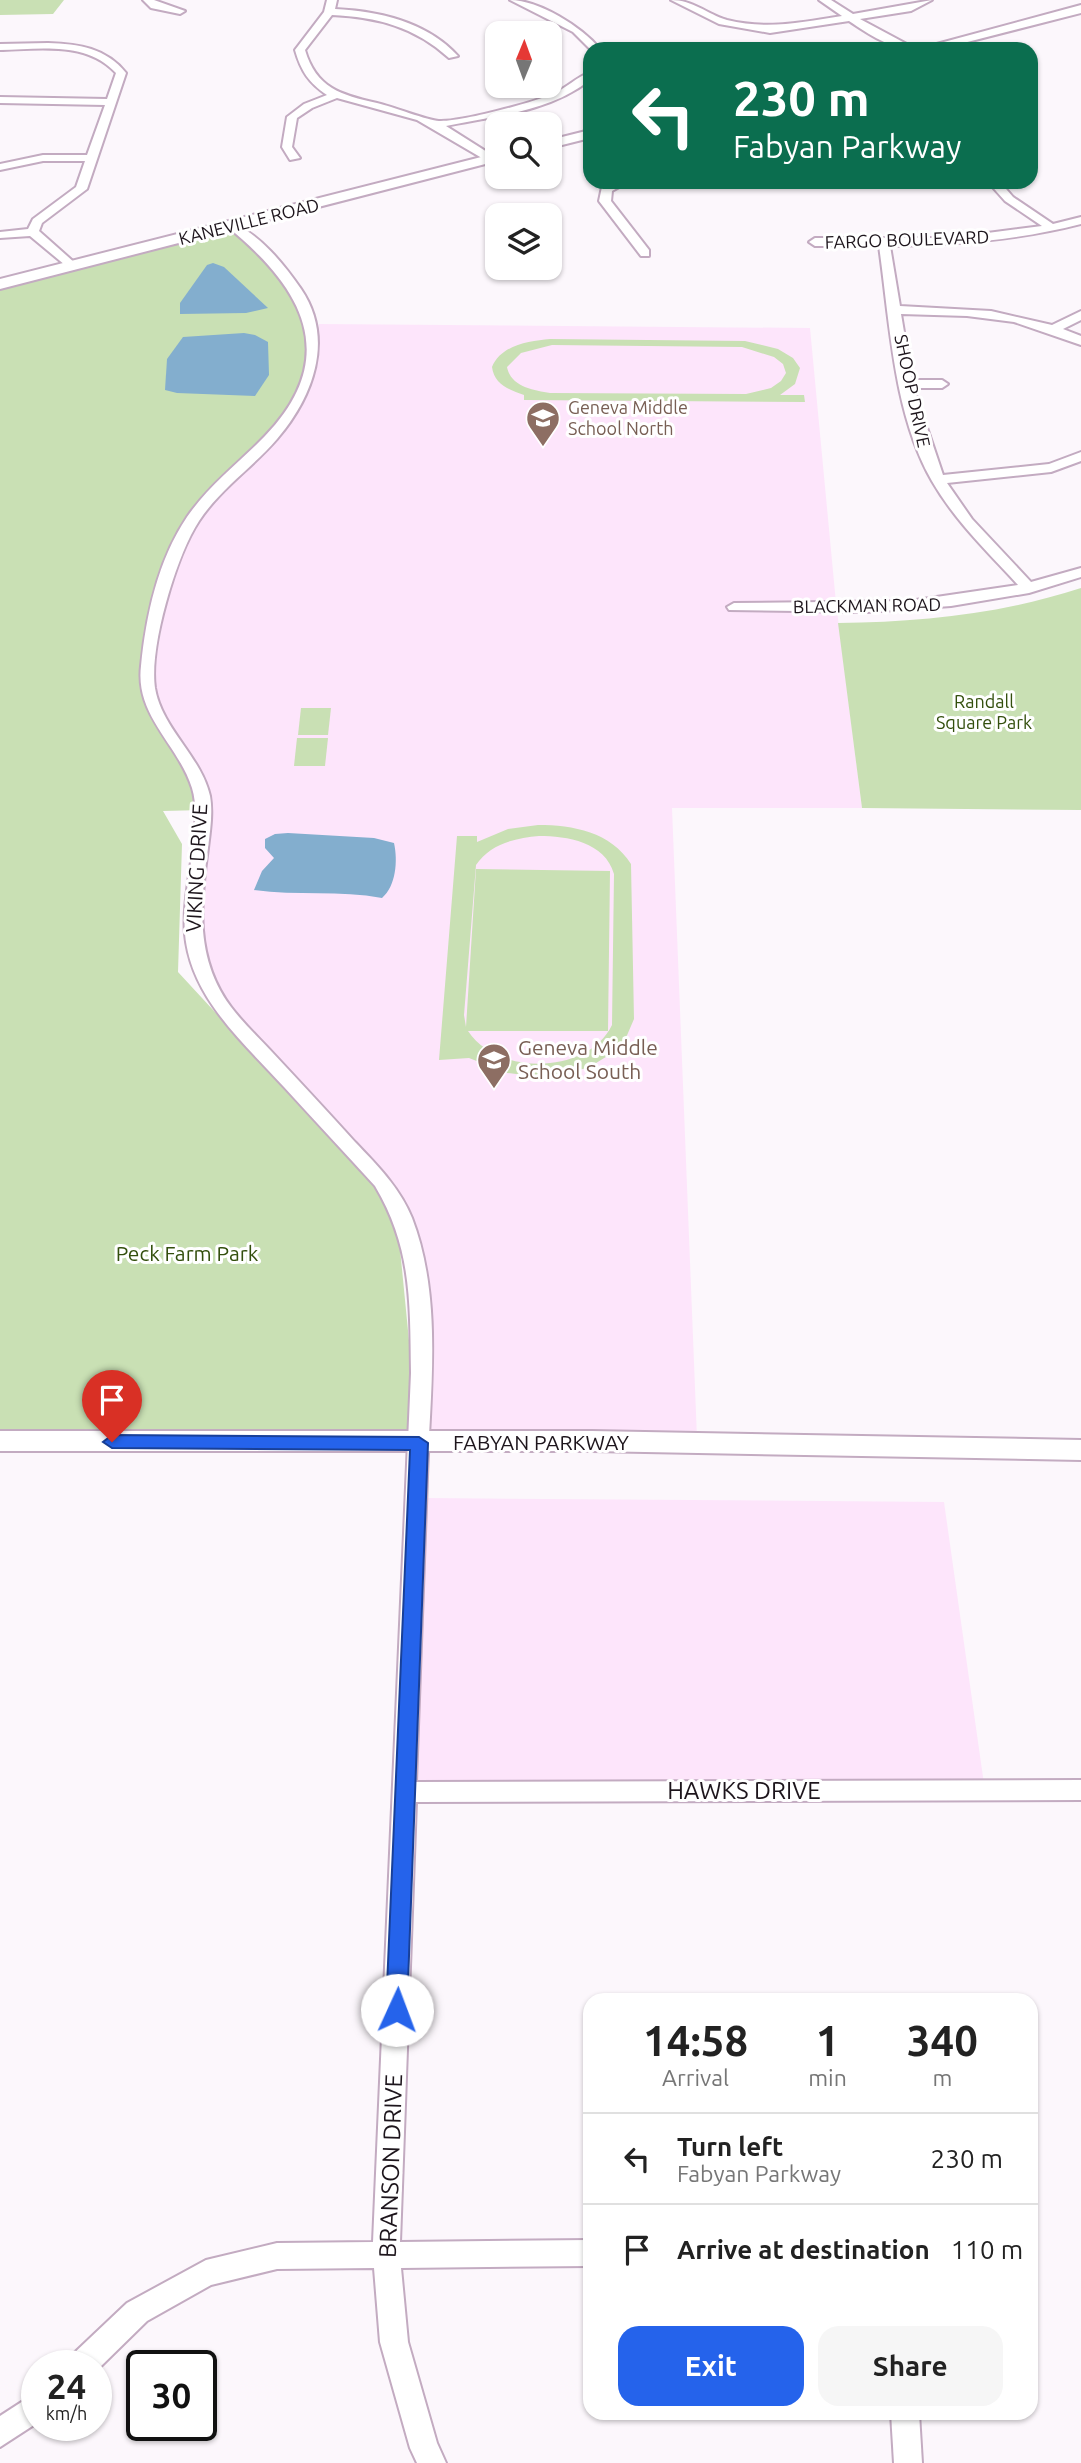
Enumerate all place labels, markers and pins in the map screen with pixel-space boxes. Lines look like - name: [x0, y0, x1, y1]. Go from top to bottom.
- place label: Geneva Middle School North: [568, 397, 688, 438]
- school or university icon: Geneva Middle School North: [524, 399, 562, 448]
- place label: Geneva Middle School South: [518, 1035, 658, 1083]
- school or university icon: Geneva Middle School South: [475, 1041, 513, 1090]
- pin: [82, 1370, 142, 1442]

